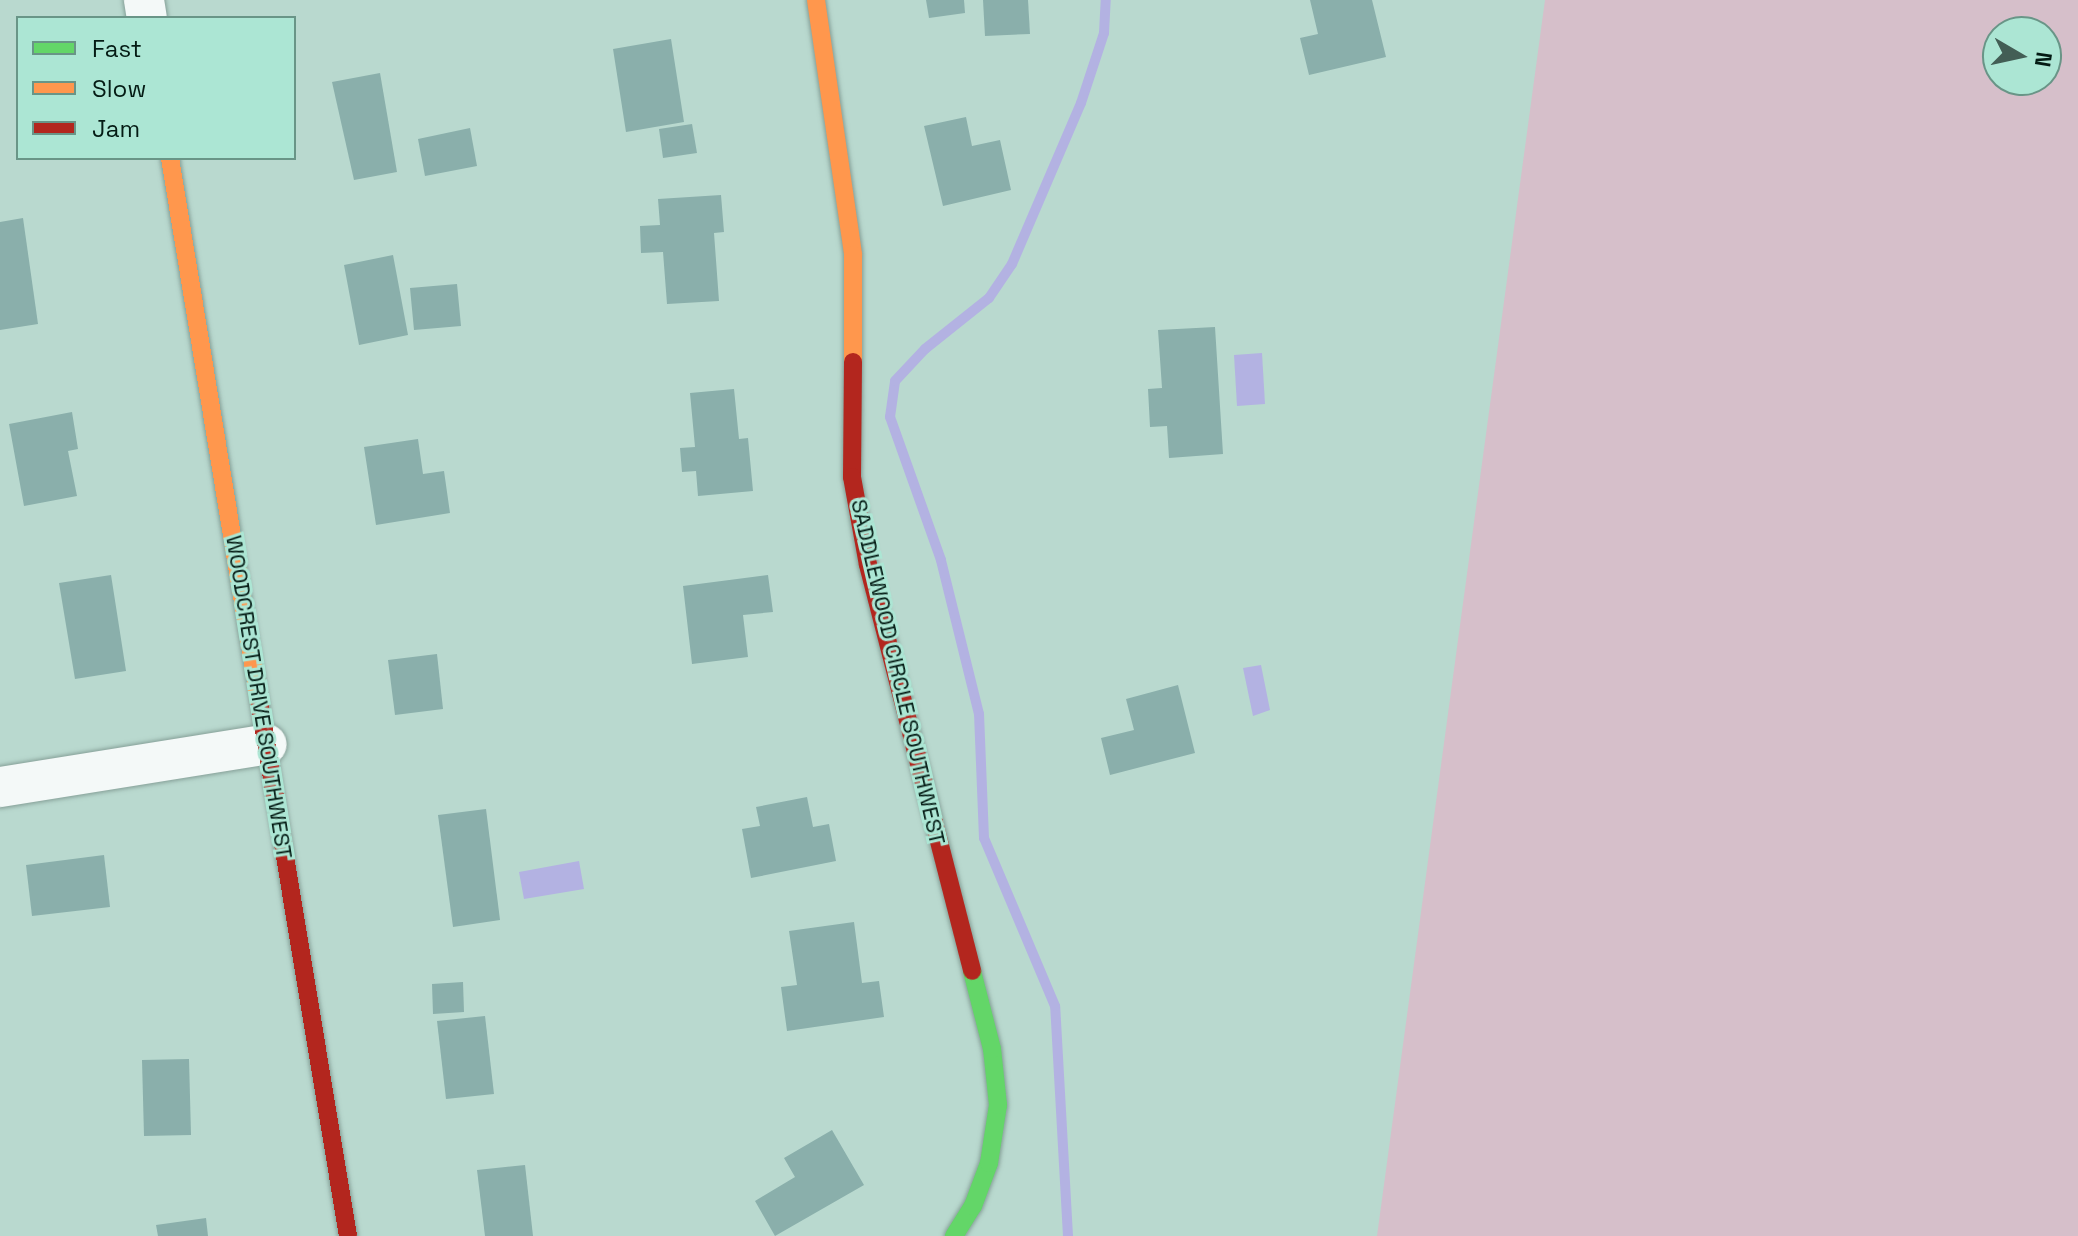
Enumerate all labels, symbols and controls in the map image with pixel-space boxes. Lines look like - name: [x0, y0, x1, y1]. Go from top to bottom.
- legend: [16, 16, 296, 160]
- north arrow: [1982, 16, 2062, 96]
- text: Fast: [92, 33, 142, 64]
- text: N: [2029, 50, 2059, 69]
- text: Slow: [92, 73, 146, 104]
- text: Jam: [92, 113, 140, 144]
- street label: SADDLEWOOD CIRCLE SOUTHWEST: [845, 497, 951, 847]
- street label: WOODCREST DRIVE SOUTHWEST: [220, 533, 298, 861]

